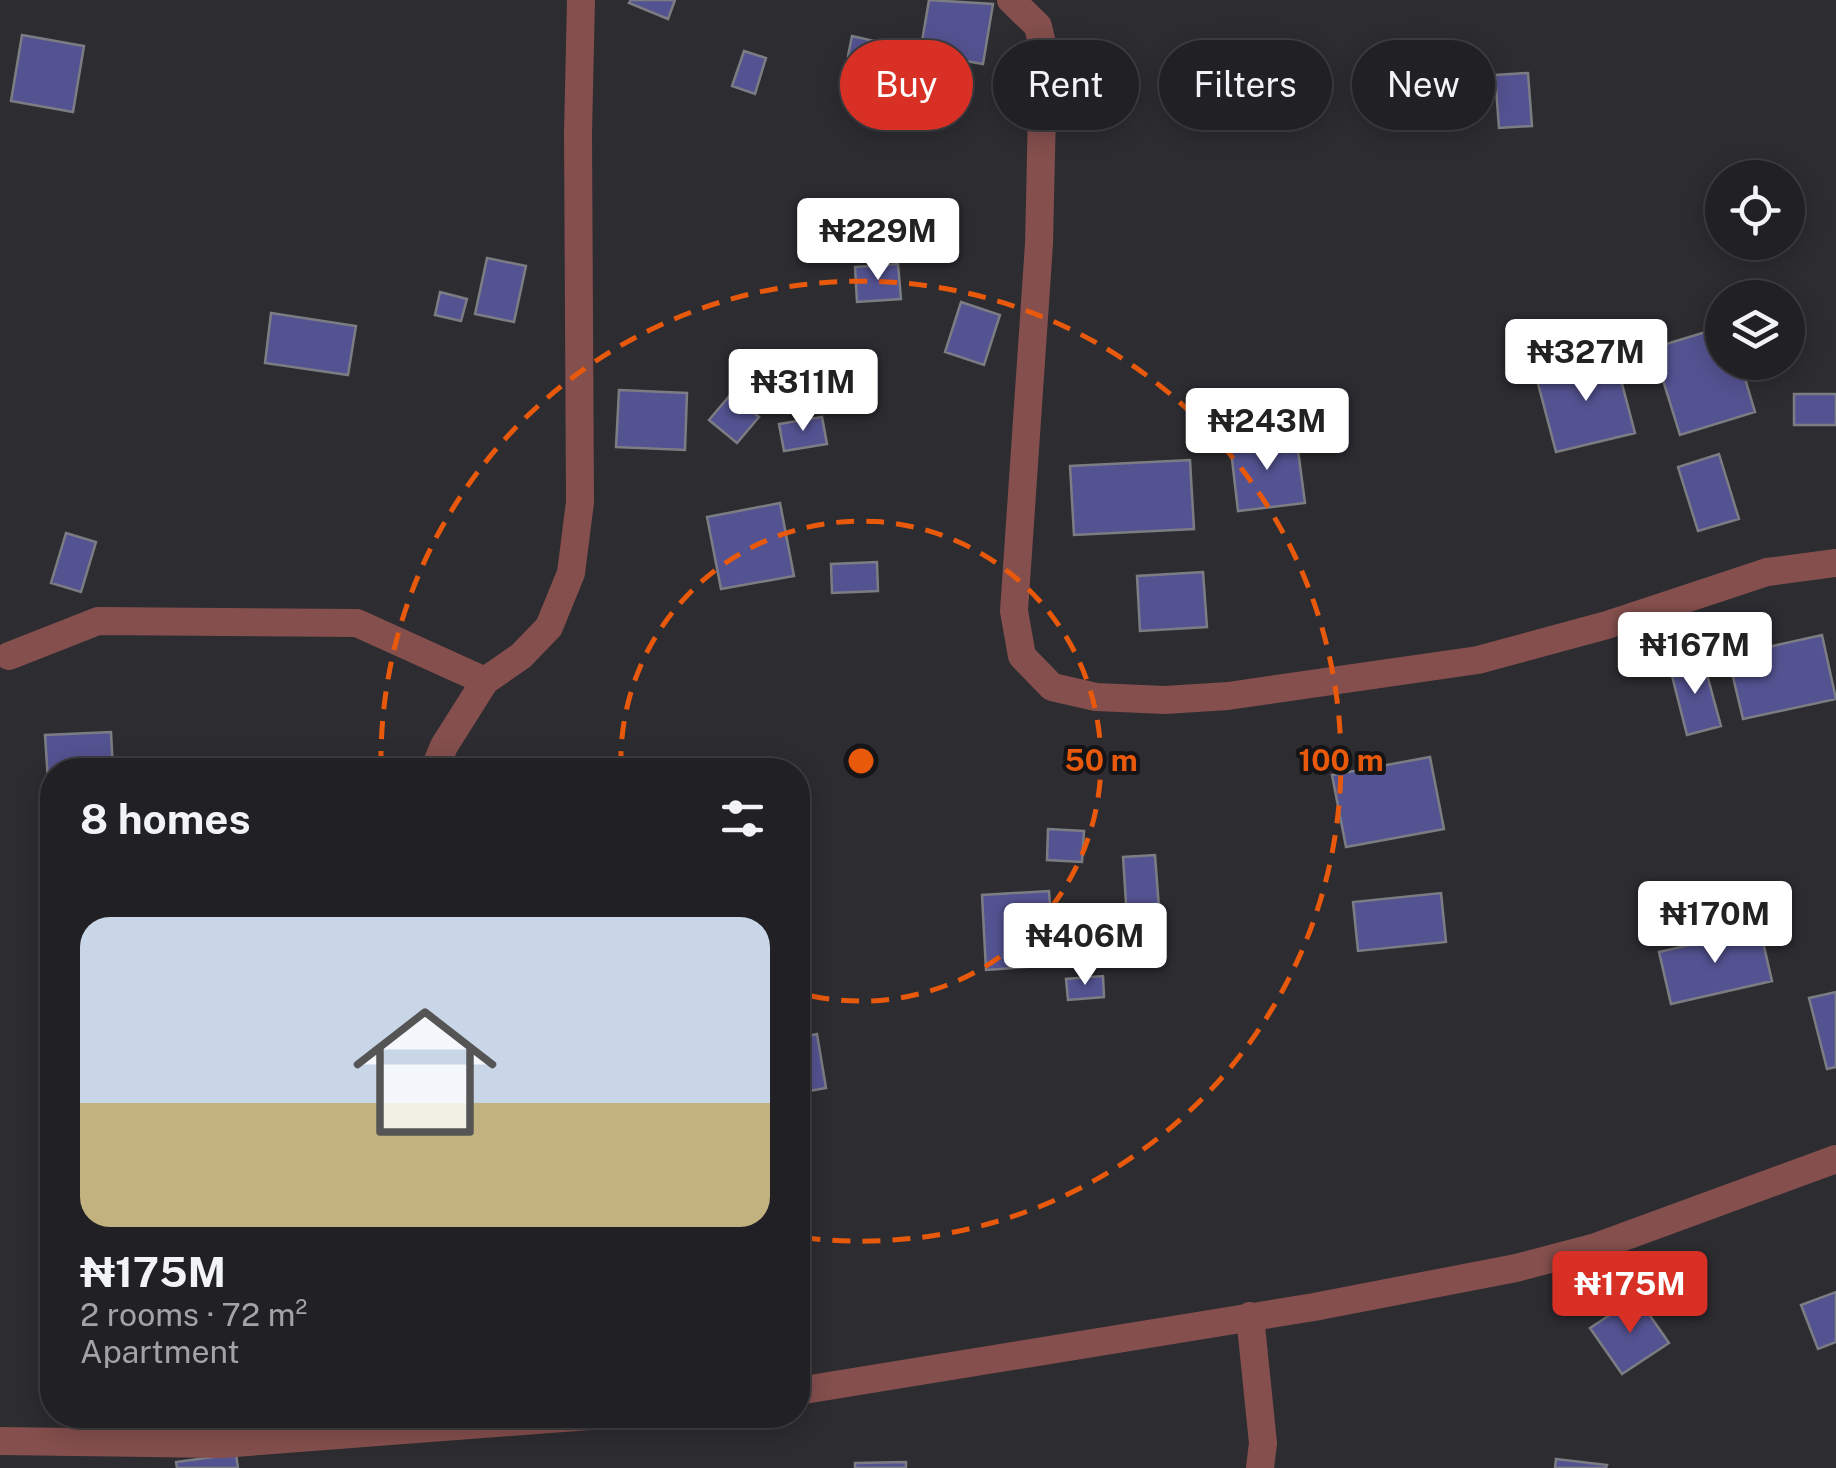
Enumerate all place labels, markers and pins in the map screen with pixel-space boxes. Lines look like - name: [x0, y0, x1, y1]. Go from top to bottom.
- pin: ₦229M: [808, 198, 948, 283]
- pin: ₦327M: [1516, 319, 1656, 404]
- pin: ₦311M: [733, 349, 873, 434]
- pin: ₦243M: [1197, 388, 1337, 473]
- pin: ₦167M: [1625, 612, 1765, 697]
- centre of rings: [843, 743, 879, 779]
- pin: ₦170M: [1645, 881, 1785, 966]
- pin: ₦406M: [1015, 903, 1155, 988]
- pin: ₦175M: [1560, 1251, 1700, 1336]

